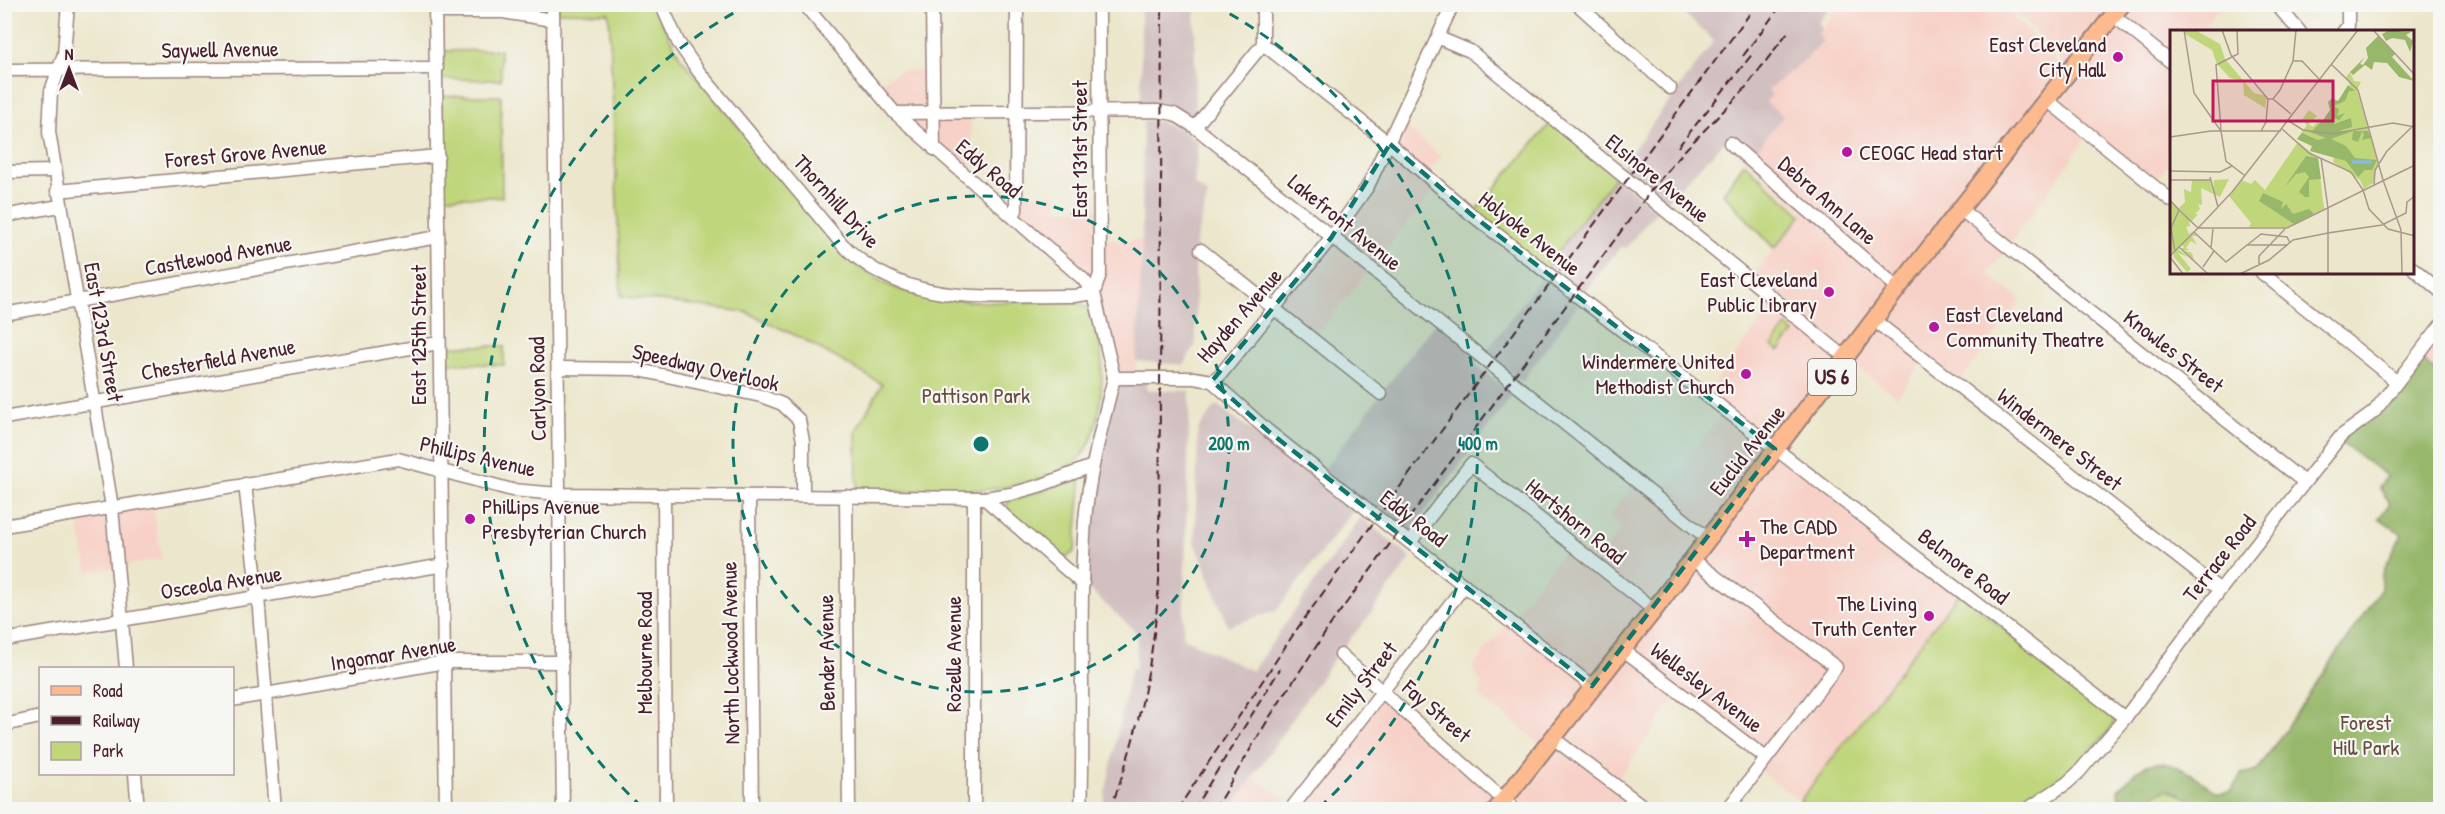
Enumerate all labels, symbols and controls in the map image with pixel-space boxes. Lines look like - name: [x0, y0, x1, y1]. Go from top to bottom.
- place label: East Cleveland City Hall: [1989, 29, 2107, 84]
- inset map: [2170, 30, 2415, 274]
- street label: Saywell Avenue: [161, 33, 279, 65]
- north arrow: [39, 39, 99, 99]
- text: N: [65, 43, 74, 65]
- marker: East Cleveland City Hall: [2111, 50, 2125, 64]
- street label: East 131st Street: [1064, 80, 1094, 218]
- street label: Elsinore Avenue: [1600, 127, 1717, 229]
- street label: Forest Grove Avenue: [163, 131, 328, 175]
- street label: Eddy Road: [950, 132, 1029, 205]
- place label: CEOGC Head start: [1859, 137, 2003, 167]
- marker: CEOGC Head start: [1840, 145, 1854, 159]
- street label: Thornhill Drive: [787, 148, 887, 255]
- street label: Debra Ann Lane: [1772, 149, 1884, 251]
- street label: Lakefront Avenue: [1282, 167, 1408, 277]
- street label: Holyoke Avenue: [1473, 184, 1587, 282]
- street label: Castlewood Avenue: [142, 227, 294, 283]
- street label: East 123rd Street: [77, 260, 131, 404]
- street label: Hayden Avenue: [1190, 261, 1289, 369]
- place label: East Cleveland Public Library: [1700, 264, 1817, 319]
- street label: East 125th Street: [403, 265, 433, 405]
- marker: East Cleveland Public Library: [1822, 285, 1836, 299]
- place label: East Cleveland Community Theatre: [1946, 299, 2104, 354]
- street label: Knowles Street: [2118, 302, 2231, 400]
- marker: East Cleveland Community Theatre: [1927, 320, 1941, 334]
- street label: Chesterfield Avenue: [138, 331, 298, 387]
- street label: Carlyon Road: [521, 336, 553, 441]
- street label: Speedway Overlook: [630, 336, 782, 398]
- place label: Windermere United Methodist Church: [1582, 346, 1734, 401]
- road number: US 6: [1808, 359, 1856, 395]
- marker: Windermere United Methodist Church: [1739, 367, 1753, 381]
- park label: Pattison Park: [922, 380, 1030, 410]
- street label: Windermere Street: [1991, 381, 2129, 498]
- street label: Euclid Avenue: [1702, 398, 1792, 502]
- street label: Phillips Avenue: [417, 428, 539, 484]
- text: 200 m: [1209, 431, 1249, 456]
- text: 400 m: [1458, 431, 1498, 456]
- centre of rings: [971, 434, 991, 454]
- street label: Hartshorn Road: [1520, 471, 1633, 571]
- street label: Eddy Road: [1374, 482, 1454, 554]
- place label: Phillips Avenue Presbyterian Church: [482, 491, 646, 546]
- street label: Terrace Road: [2175, 508, 2263, 608]
- place label: The CADD Department: [1760, 511, 1855, 566]
- marker: Phillips Avenue Presbyterian Church: [463, 512, 477, 526]
- street label: Belmore Road: [1912, 521, 2016, 611]
- marker: The CADD Department: [1738, 530, 1756, 548]
- street label: Osceola Avenue: [158, 558, 284, 606]
- street label: North Lockwood Avenue: [713, 561, 747, 745]
- place label: The Living Truth Center: [1812, 588, 1918, 643]
- street label: Melbourne Road: [629, 591, 659, 714]
- street label: Bender Avenue: [810, 594, 842, 712]
- street label: Rozelle Avenue: [938, 596, 968, 712]
- marker: The Living Truth Center: [1922, 609, 1936, 623]
- street label: Ingomar Avenue: [328, 628, 458, 678]
- street label: Emily Street: [1318, 635, 1404, 733]
- street label: Wellesley Avenue: [1645, 635, 1770, 739]
- legend: [39, 667, 234, 775]
- street label: Fay Street: [1395, 672, 1478, 750]
- text: Road: [93, 678, 123, 703]
- park label: Forest Hill Park: [2333, 707, 2399, 762]
- text: Railway: [93, 708, 140, 733]
- text: Park: [93, 738, 124, 763]

